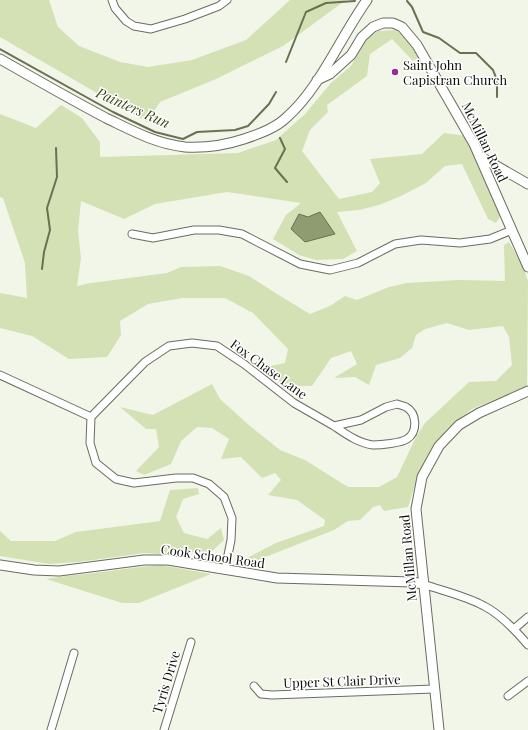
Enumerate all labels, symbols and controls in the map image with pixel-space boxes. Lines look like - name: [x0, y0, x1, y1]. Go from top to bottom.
- place label: Saint John Capistran Church: [403, 56, 507, 88]
- marker: Saint John Capistran Church: [390, 67, 400, 77]
- water label: Painters Run: [92, 82, 173, 132]
- street label: McMillan Road: [459, 99, 512, 185]
- street label: Fox Chase Lane: [227, 335, 311, 402]
- street label: McMillan Road: [395, 514, 420, 602]
- street label: Cook School Road: [160, 540, 267, 571]
- street label: Tyris Drive: [148, 648, 183, 715]
- street label: Upper St Clair Drive: [283, 670, 401, 691]

